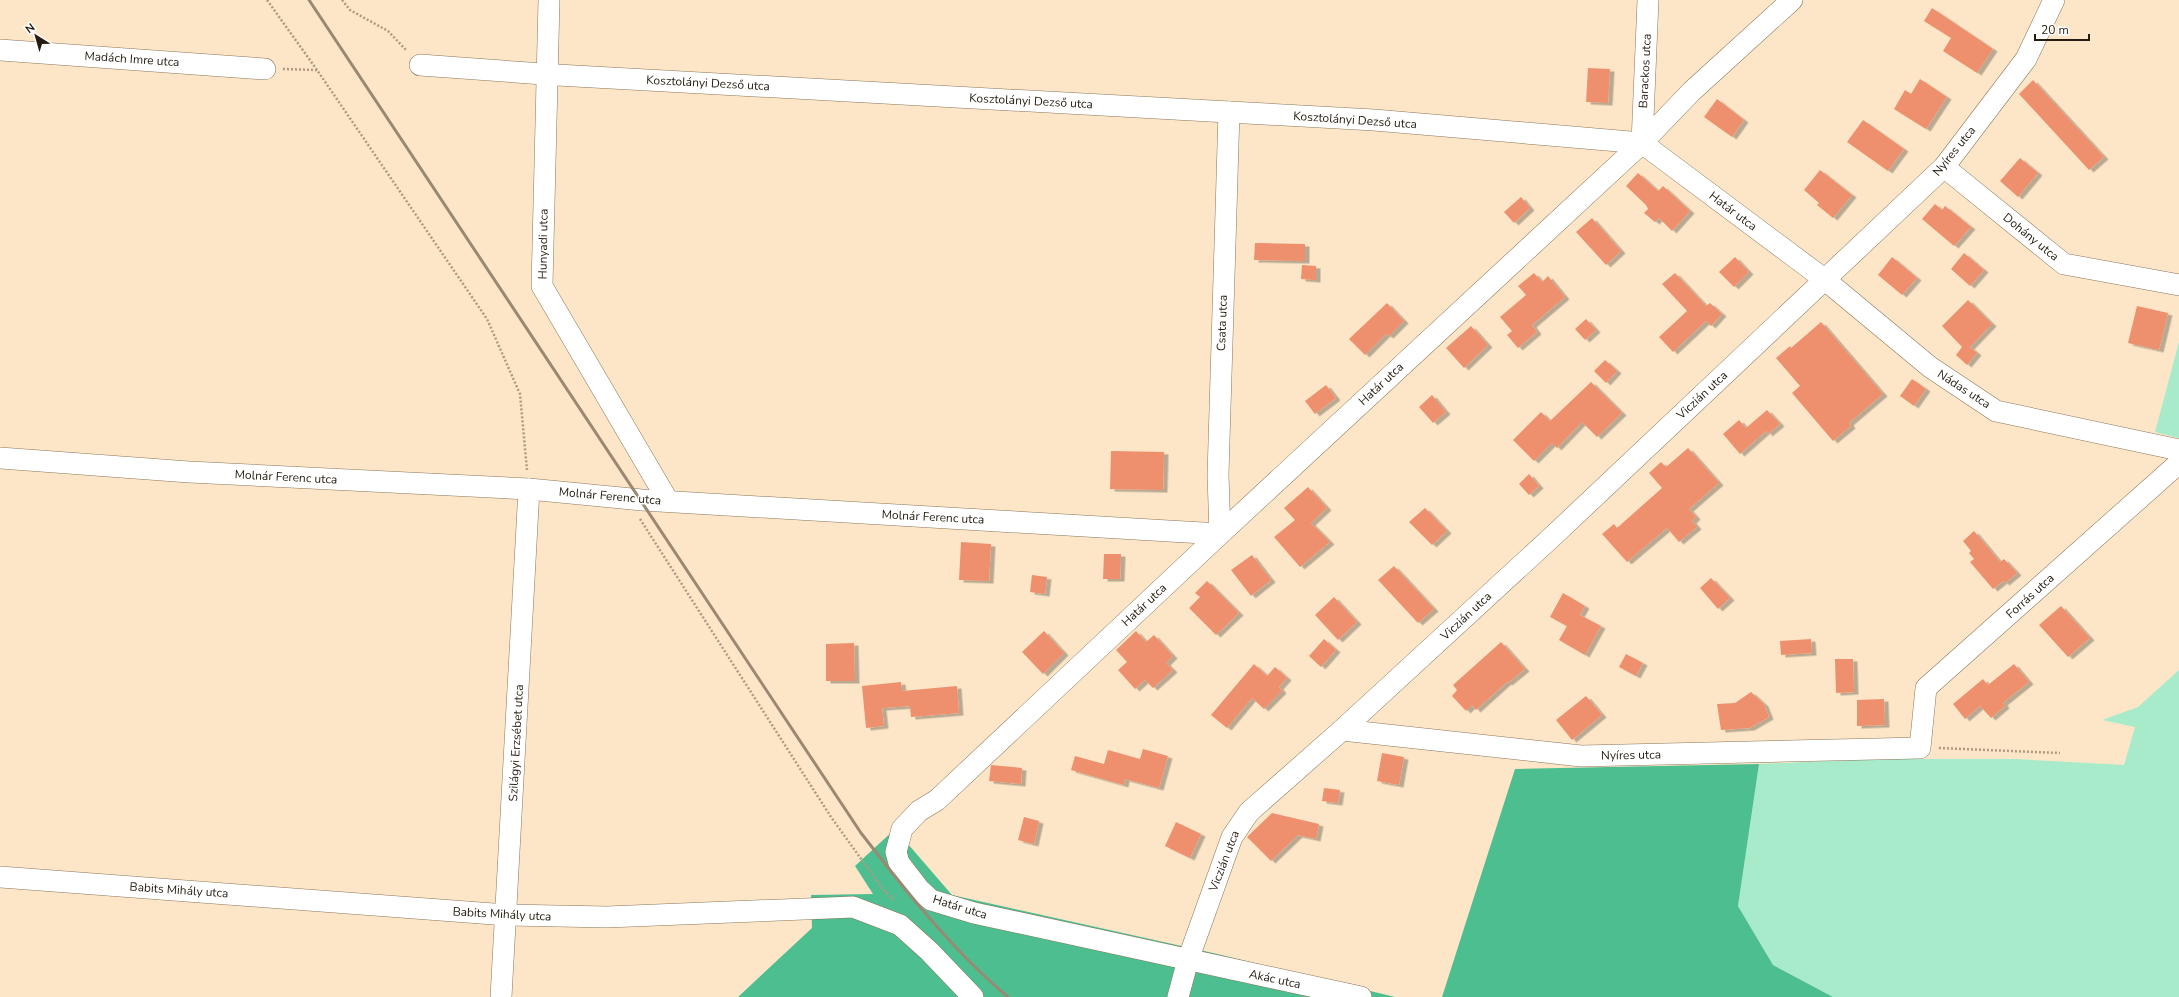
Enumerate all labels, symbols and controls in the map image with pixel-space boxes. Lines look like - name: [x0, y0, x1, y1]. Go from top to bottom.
- north arrow: [16, 16, 56, 56]
- scale bar: [2035, 16, 2089, 42]
- text: N: [22, 20, 38, 37]
- text: 20 m: [2041, 22, 2069, 38]
- street label: Barackos utca: [1635, 33, 1655, 109]
- street label: Madách Imre utca: [84, 48, 180, 70]
- street label: Kosztolányi Dezső utca: [646, 72, 770, 94]
- street label: Kosztolányi Dezső utca: [969, 90, 1093, 112]
- street label: Kosztolányi Dezső utca: [1293, 108, 1417, 132]
- street label: Nyíres utca: [1929, 123, 1979, 179]
- street label: Határ utca: [1706, 188, 1760, 234]
- street label: Hunyadi utca: [534, 209, 552, 279]
- street label: Dohány utca: [2000, 210, 2062, 264]
- street label: Csata utca: [1213, 294, 1231, 352]
- street label: Határ utca: [1355, 359, 1407, 409]
- street label: Nádas utca: [1934, 366, 1994, 412]
- street label: Viczián utca: [1672, 367, 1731, 423]
- street label: Molnár Ferenc utca: [234, 466, 338, 488]
- street label: Molnár Ferenc utca: [558, 484, 662, 508]
- street label: Molnár Ferenc utca: [881, 506, 985, 528]
- street label: Forrás utca: [2003, 570, 2057, 622]
- street label: Határ utca: [1118, 580, 1170, 630]
- street label: Viczián utca: [1436, 588, 1495, 644]
- street label: Szilágyi Erzsébet utca: [505, 684, 527, 802]
- street label: Nyíres utca: [1601, 746, 1661, 764]
- street label: Viczián utca: [1205, 828, 1243, 895]
- street label: Babits Mihály utca: [129, 879, 229, 901]
- street label: Határ utca: [931, 891, 989, 923]
- street label: Babits Mihály utca: [452, 903, 552, 925]
- street label: Akác utca: [1248, 966, 1302, 992]

